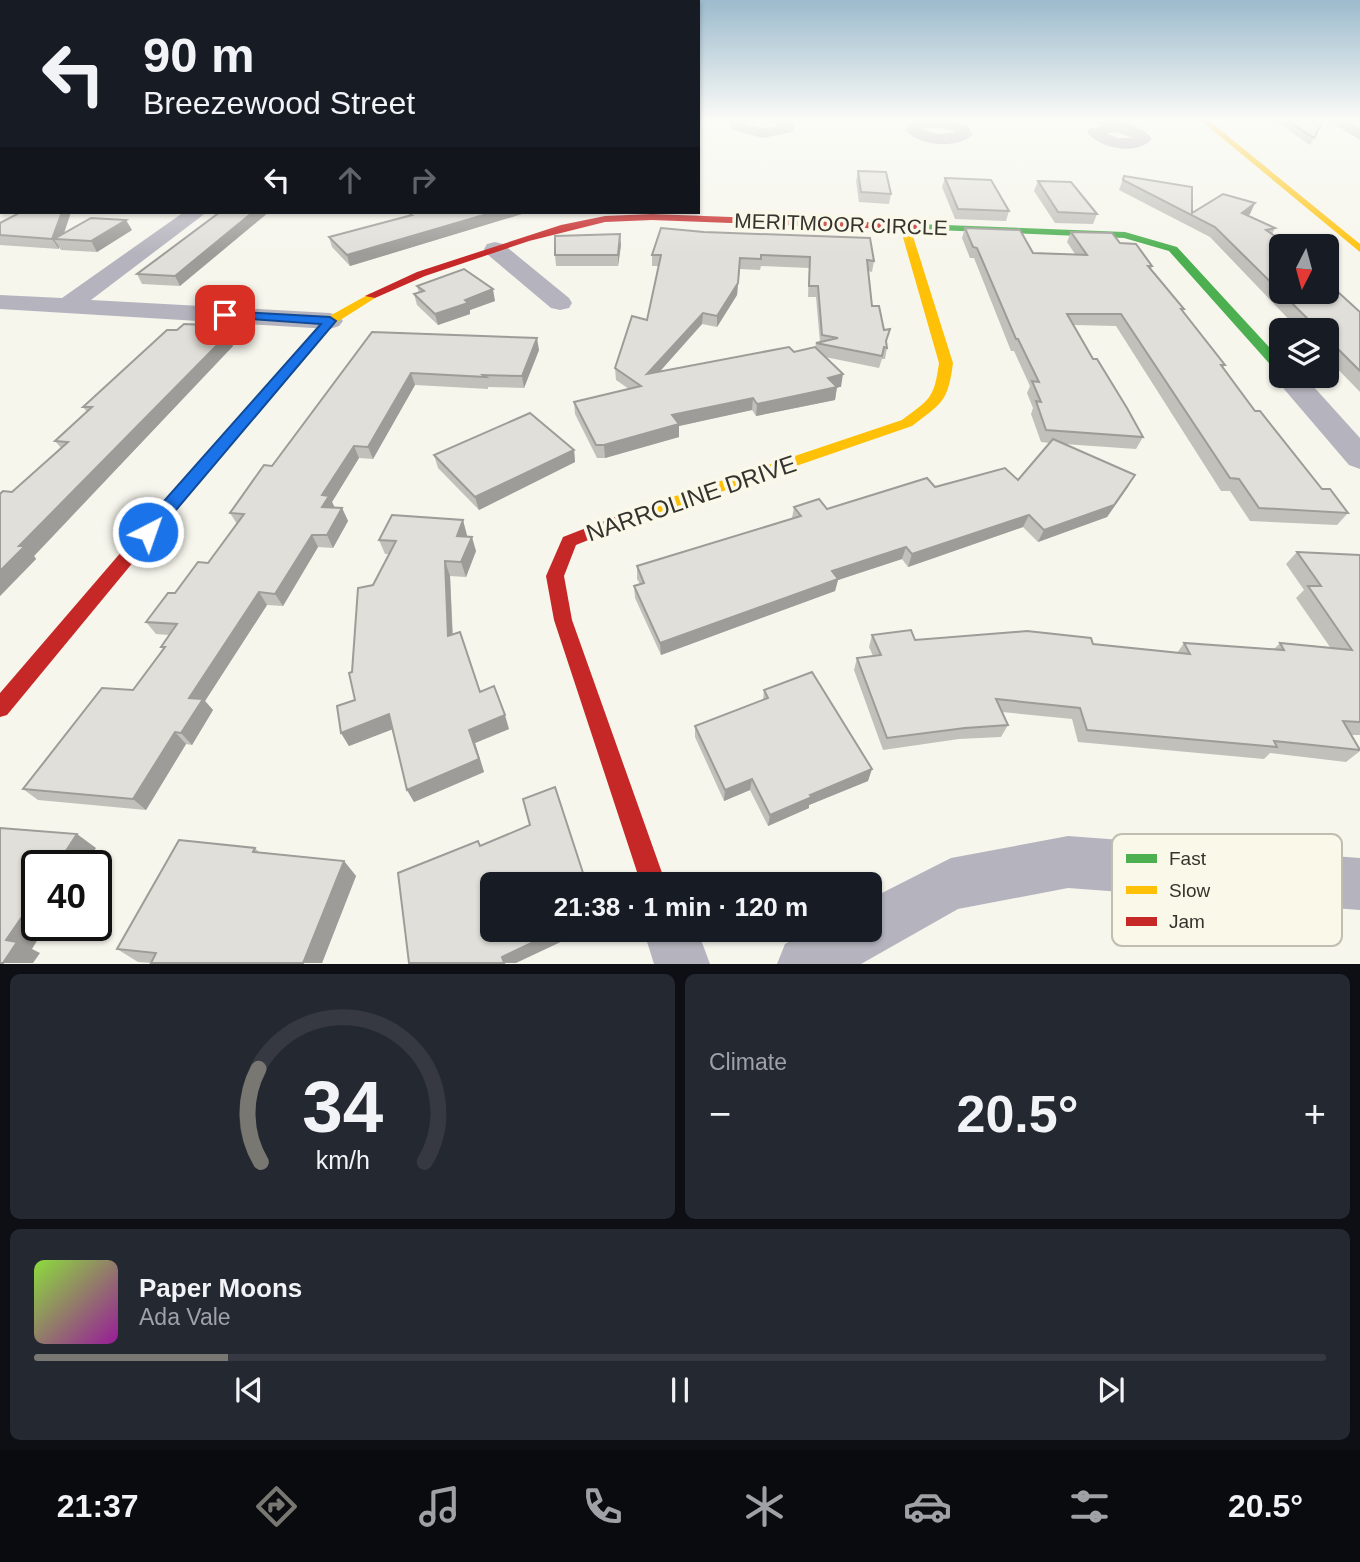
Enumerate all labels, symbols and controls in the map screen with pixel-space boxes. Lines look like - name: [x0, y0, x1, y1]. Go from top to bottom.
- icon: left: [28, 28, 119, 119]
- text: 90 m: [143, 28, 255, 82]
- text: Breezewood Street: [143, 85, 415, 121]
- icon: left: [258, 161, 296, 199]
- icon: ahead: [331, 161, 369, 199]
- icon: right: [404, 161, 442, 199]
- street label: MERITMOOR CIRCLE: [734, 209, 948, 239]
- north arrow: [1269, 234, 1339, 304]
- map controls: [1269, 234, 1339, 388]
- pin: [195, 285, 255, 345]
- icon: arrive: [206, 296, 244, 334]
- button: layers: [1269, 318, 1339, 388]
- street label: NARROLINE DRIVE: [583, 449, 799, 547]
- position arrow: [111, 495, 185, 569]
- legend: [1112, 834, 1342, 946]
- text: Fast: [1169, 848, 1207, 869]
- speed limit sign: 40: [21, 850, 112, 941]
- text: Slow: [1169, 880, 1210, 901]
- text: 21:38 · 1 min · 120 m: [554, 892, 808, 922]
- text: Jam: [1169, 911, 1205, 932]
- text: Climate: [709, 1049, 787, 1075]
- text: 34: [302, 1067, 383, 1148]
- text: 20.5°: [956, 1085, 1079, 1143]
- text: −: [709, 1093, 731, 1135]
- text: +: [1304, 1093, 1326, 1135]
- text: km/h: [315, 1146, 370, 1174]
- text: Paper Moons: [139, 1273, 302, 1303]
- text: Ada Vale: [139, 1304, 231, 1330]
- icon: previous: [230, 1371, 268, 1409]
- icon: pause: [661, 1371, 699, 1409]
- icon: next: [1092, 1371, 1130, 1409]
- icon: directions: [252, 1482, 301, 1531]
- icon: music: [415, 1482, 464, 1531]
- icon: phone: [578, 1482, 627, 1531]
- icon: climate: [740, 1482, 789, 1531]
- icon: car: [903, 1482, 952, 1531]
- icon: filters: [1065, 1482, 1114, 1531]
- text: 21:37: [57, 1488, 139, 1524]
- text: 20.5°: [1228, 1488, 1303, 1524]

